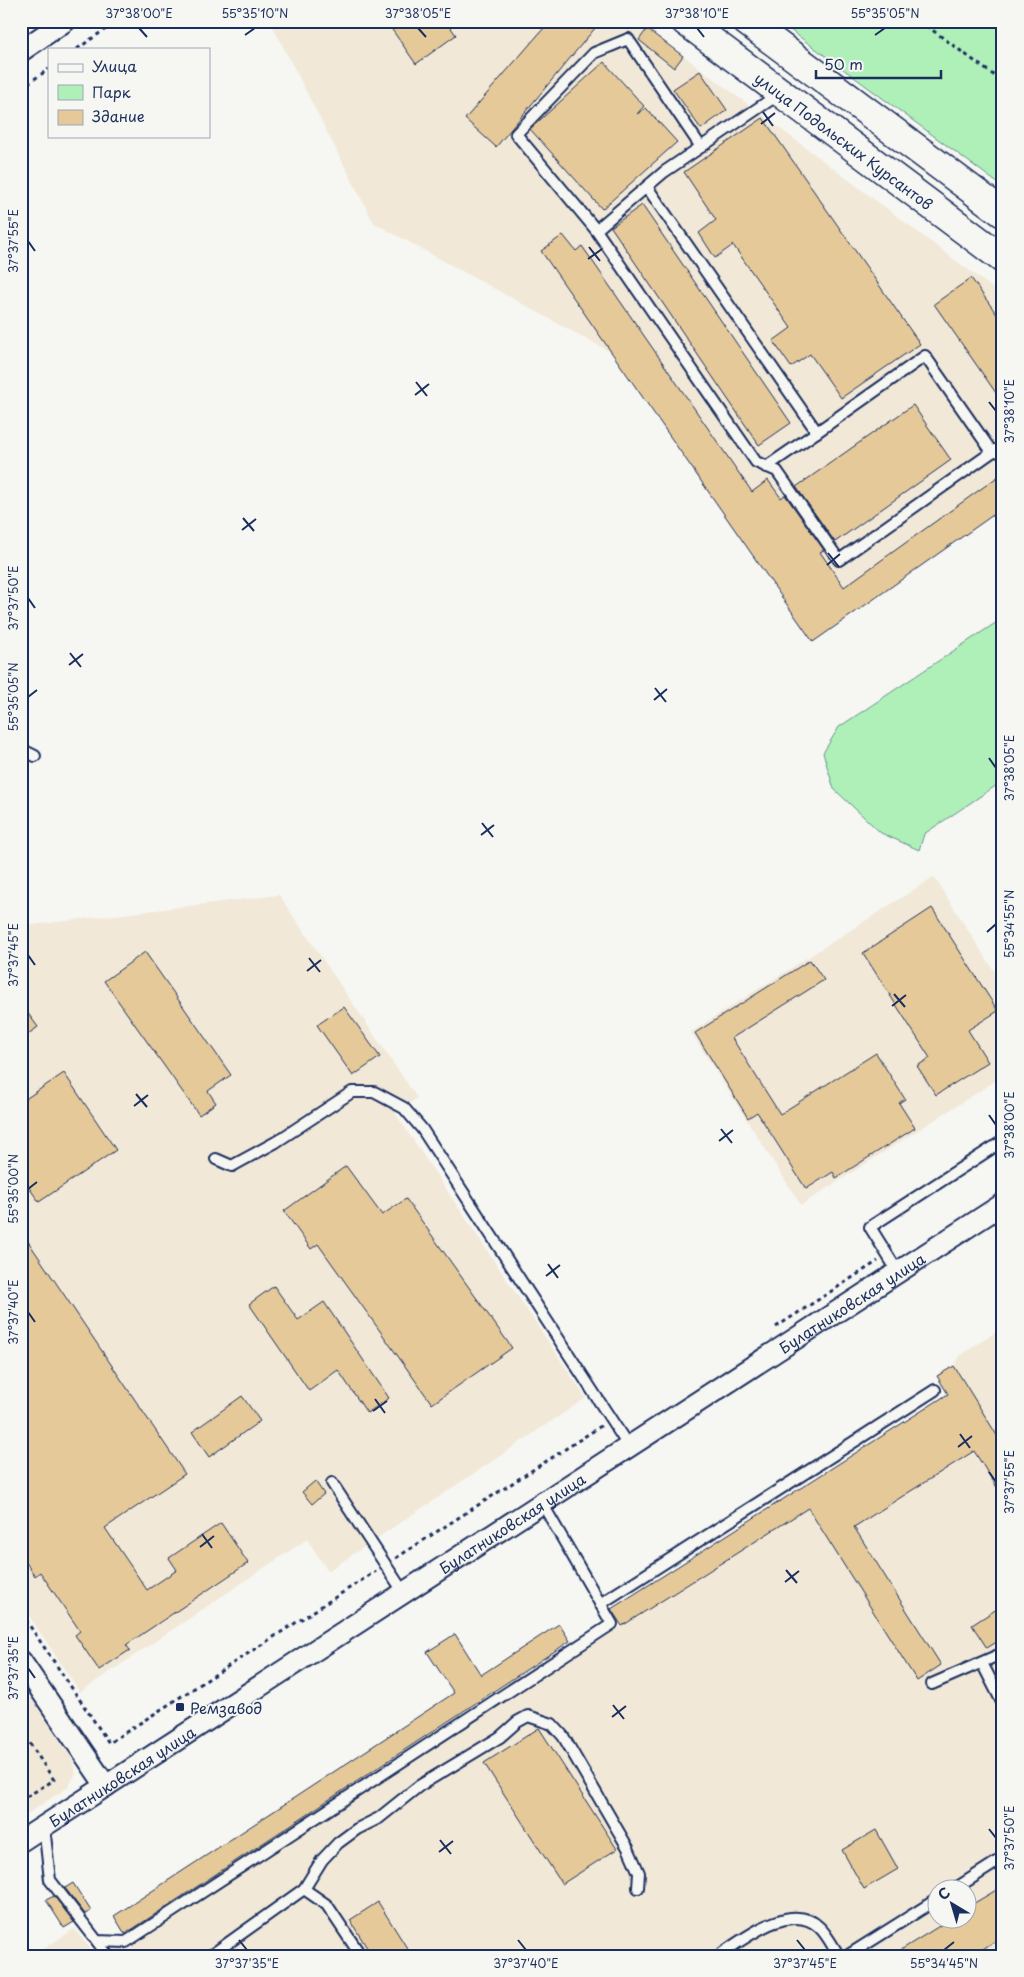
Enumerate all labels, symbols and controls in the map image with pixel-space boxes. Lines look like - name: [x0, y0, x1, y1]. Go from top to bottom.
- text: 37°38'00"E: [105, 4, 173, 22]
- text: 55°35'10"N: [222, 4, 289, 22]
- text: 37°38'05"E: [385, 4, 451, 22]
- text: 37°38'10"E: [665, 4, 729, 22]
- text: 55°35'05"N: [850, 4, 920, 22]
- legend: [48, 48, 210, 138]
- scale bar: [816, 48, 942, 80]
- text: 50 m: [824, 52, 863, 75]
- text: Улица: [92, 54, 137, 77]
- street label: улица Подольских Курсантов: [750, 66, 939, 215]
- text: Парк: [92, 80, 131, 103]
- text: Здание: [92, 104, 145, 127]
- text: 37°37'55"E: [4, 209, 22, 273]
- text: 37°38'10"E: [1000, 379, 1018, 443]
- text: 37°37'50"E: [4, 565, 22, 631]
- text: 55°35'05"N: [4, 662, 22, 732]
- text: 37°38'05"E: [1000, 735, 1018, 801]
- text: 55°34'55"N: [1000, 890, 1018, 958]
- text: 37°37'45"E: [4, 923, 22, 987]
- text: 37°38'00"E: [1000, 1091, 1018, 1159]
- text: 55°35'00"N: [4, 1154, 22, 1224]
- street label: Булатниковская улица: [774, 1246, 930, 1358]
- text: 37°37'40"E: [4, 1279, 22, 1345]
- text: 37°37'55"E: [1000, 1450, 1018, 1514]
- street label: Булатниковская улица: [434, 1466, 590, 1579]
- text: 37°37'35"E: [4, 1636, 22, 1700]
- place label: Ремзавод: [190, 1696, 262, 1719]
- marker: Ремзавод: [174, 1701, 186, 1713]
- street label: Булатниковская улица: [44, 1719, 200, 1832]
- text: 37°37'50"E: [1000, 1805, 1018, 1871]
- north arrow: [926, 1880, 976, 1930]
- text: С: [933, 1882, 954, 1905]
- text: 37°37'35"E: [215, 1954, 279, 1972]
- text: 37°37'40"E: [493, 1954, 559, 1972]
- text: 37°37'45"E: [773, 1954, 837, 1972]
- text: 55°34'45"N: [910, 1954, 978, 1972]

